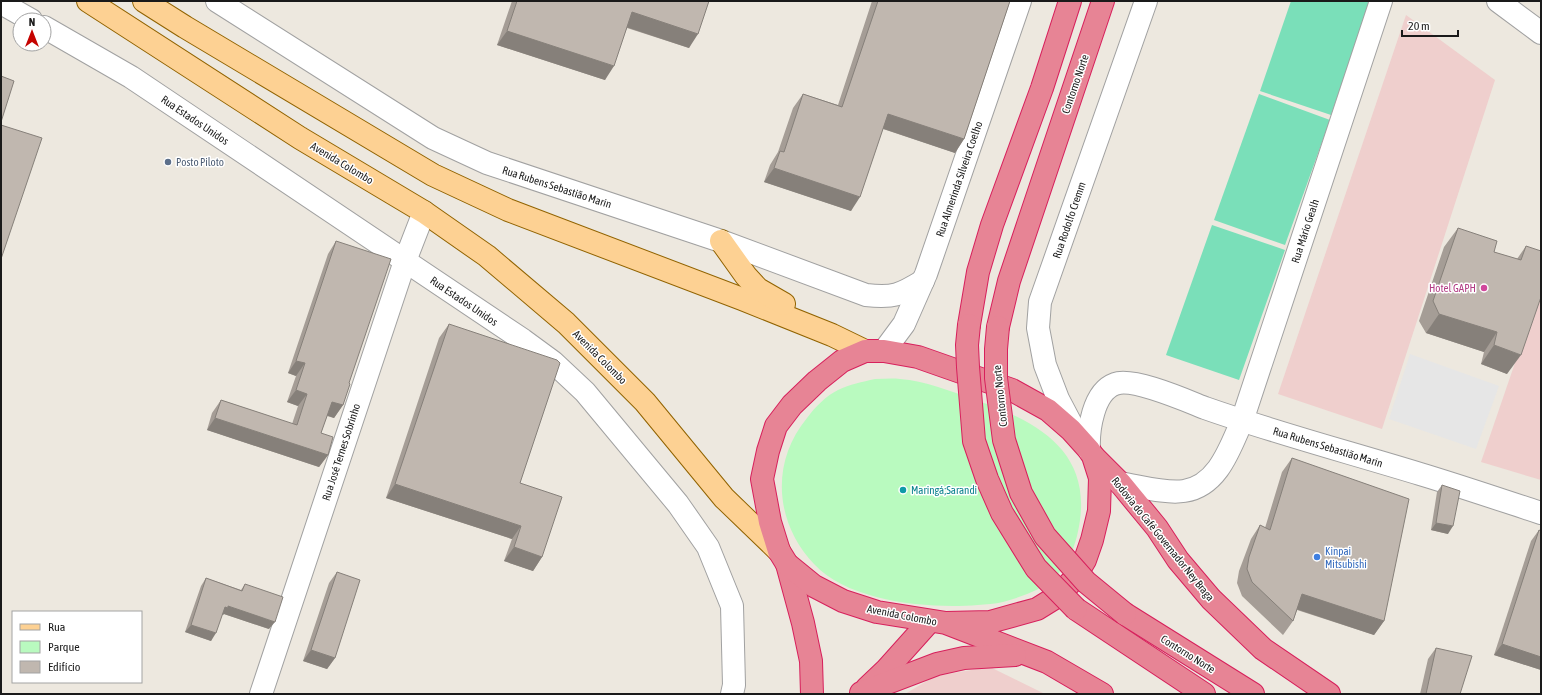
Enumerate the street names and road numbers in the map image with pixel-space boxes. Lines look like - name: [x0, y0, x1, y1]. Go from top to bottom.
- street label: Contorno Norte: [1059, 53, 1091, 115]
- street label: Rua Estados Unidos: [159, 93, 231, 147]
- street label: Rua Almerinda Silveira Coelho: [934, 120, 984, 238]
- street label: Avenida Colombo: [309, 140, 375, 186]
- street label: Rua Rubens Sebastião Marin: [501, 164, 613, 210]
- street label: Rua Rodolfo Cremm: [1050, 180, 1088, 260]
- street label: Rua Mário Gealh: [1289, 197, 1321, 265]
- street label: Rua Estados Unidos: [428, 274, 500, 328]
- street label: Avenida Colombo: [571, 328, 629, 386]
- street label: Contorno Norte: [991, 365, 1009, 427]
- street label: Rua José Ternes Sobrinho: [320, 402, 362, 502]
- street label: Rua Rubens Sebastião Marin: [1272, 425, 1384, 469]
- street label: Rodovia do Café Governador Ney Braga: [1109, 475, 1217, 603]
- street label: Avenida Colombo: [866, 602, 938, 628]
- street label: Contorno Norte: [1159, 633, 1217, 675]

